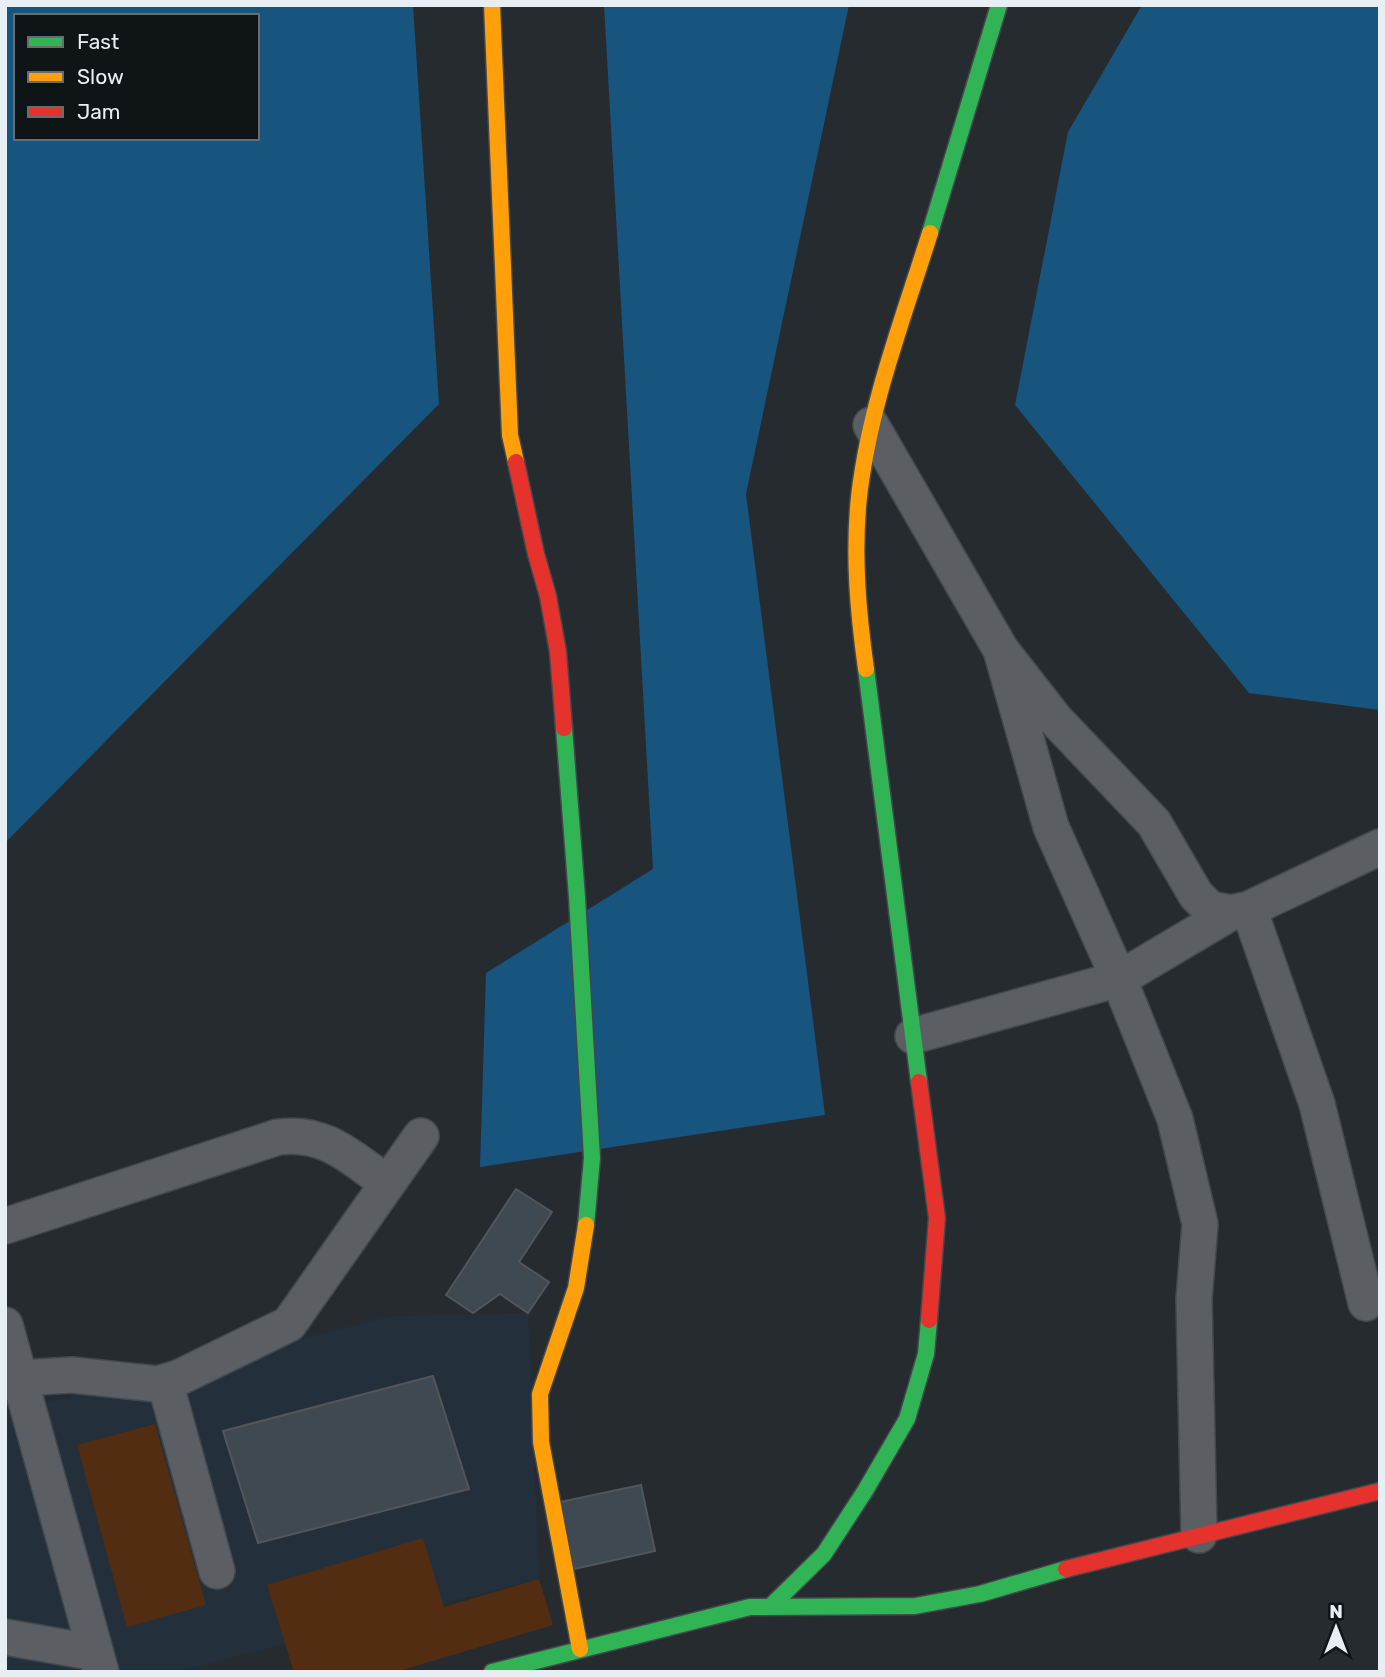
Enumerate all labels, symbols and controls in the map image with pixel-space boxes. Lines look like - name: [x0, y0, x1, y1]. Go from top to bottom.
- legend: [14, 14, 259, 140]
- text: Fast: [77, 29, 119, 54]
- text: Slow: [77, 64, 124, 89]
- text: Jam: [77, 99, 121, 124]
- north arrow: [1301, 1593, 1371, 1663]
- text: N: [1329, 1600, 1343, 1623]

